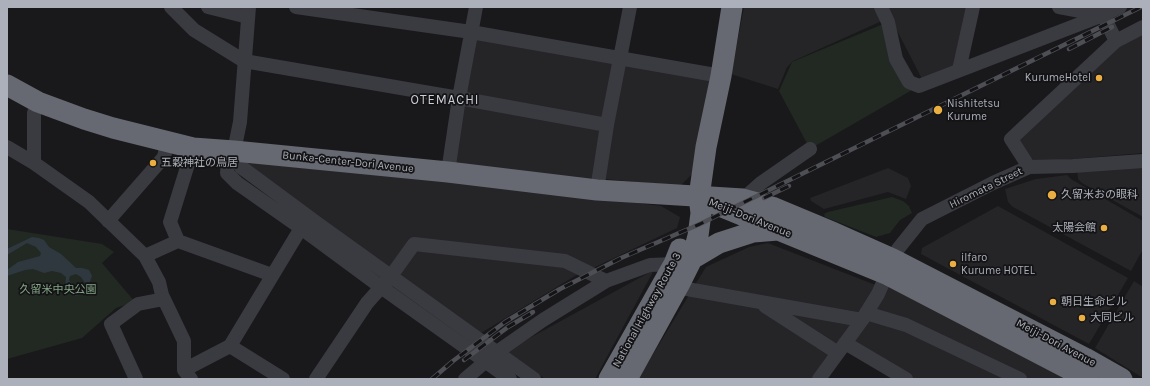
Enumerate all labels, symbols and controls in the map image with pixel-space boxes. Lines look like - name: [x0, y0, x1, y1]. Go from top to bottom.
- place label: KurumeHotel: [1025, 71, 1091, 85]
- marker: KurumeHotel: [1094, 73, 1104, 83]
- district label: OTEMACHI: [411, 92, 479, 108]
- place label: Nishitetsu Kurume: [947, 97, 1000, 123]
- marker: Nishitetsu Kurume: [932, 104, 944, 116]
- street label: Bunka-Center-Dori Avenue: [282, 149, 414, 175]
- place label: 五穀神社の鳥居: [161, 156, 238, 170]
- marker: 五穀神社の鳥居: [148, 158, 158, 168]
- street label: Hiromata Street: [947, 165, 1025, 211]
- place label: 久留米おの眼科: [1061, 188, 1138, 202]
- marker: 久留米おの眼科: [1046, 189, 1058, 201]
- street label: Meiji-Dori Avenue: [707, 195, 793, 241]
- place label: 太陽会館: [1052, 221, 1096, 235]
- marker: 太陽会館: [1099, 223, 1109, 233]
- street label: National Highway Route 3: [610, 250, 684, 370]
- place label: ilfaro Kurume HOTEL: [961, 251, 1035, 277]
- marker: ilfaro Kurume HOTEL: [948, 259, 958, 269]
- park label: 久留米中央公園: [20, 283, 96, 297]
- place label: 朝日生命ビル: [1061, 295, 1127, 309]
- marker: 朝日生命ビル: [1048, 297, 1058, 307]
- place label: 大同ビル: [1090, 311, 1134, 325]
- marker: 大同ビル: [1077, 313, 1087, 323]
- street label: Meiji-Dori Avenue: [1014, 316, 1098, 370]

